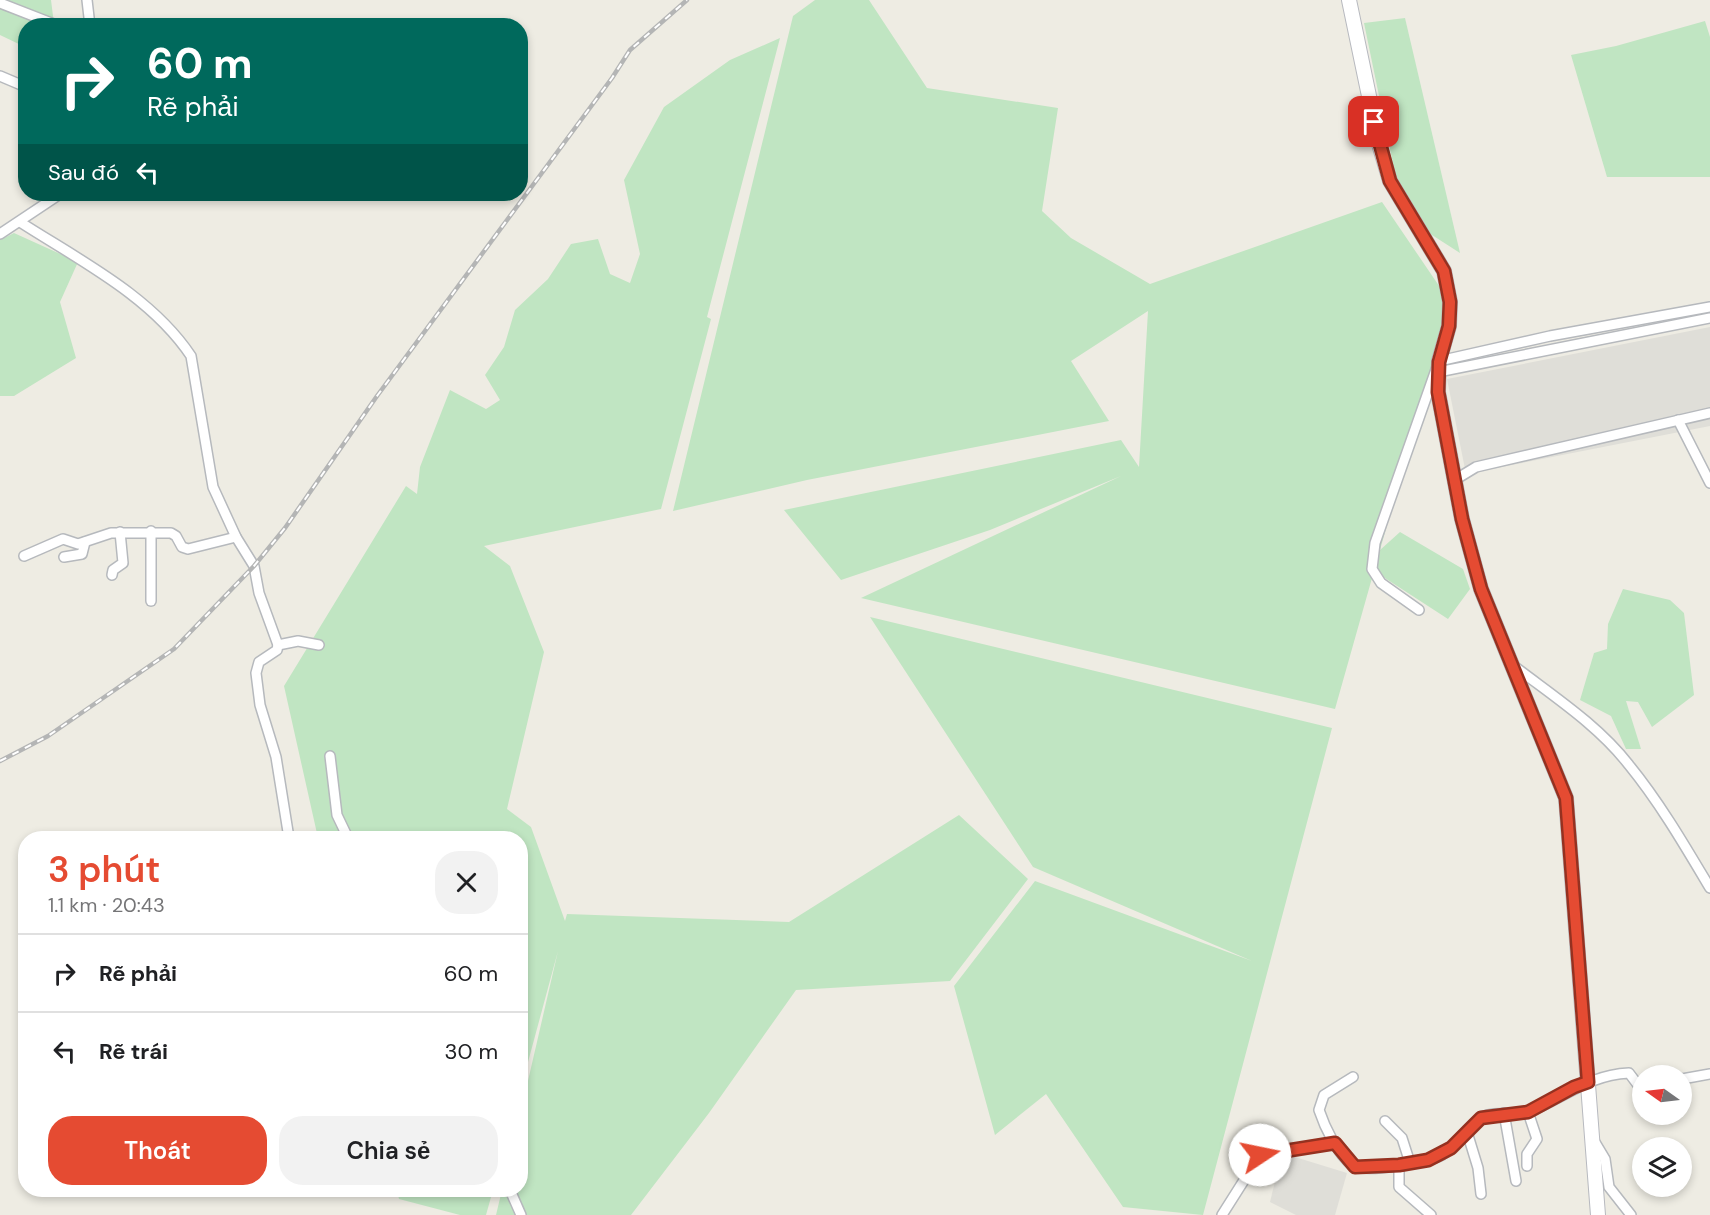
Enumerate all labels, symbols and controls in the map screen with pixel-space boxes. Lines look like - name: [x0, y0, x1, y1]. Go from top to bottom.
- text: 60 m: [147, 36, 253, 91]
- icon: right: [48, 42, 126, 120]
- text: Rẽ phải: [147, 89, 239, 124]
- pin: [1348, 96, 1399, 147]
- icon: arrive: [1357, 105, 1390, 138]
- icon: left: [131, 156, 164, 189]
- text: Sau đó: [48, 158, 119, 187]
- text: 3 phút: [48, 846, 160, 893]
- button: close: [435, 851, 498, 914]
- text: 1.1 km · 20:43: [48, 892, 165, 918]
- icon: right: [48, 957, 81, 990]
- text: Rẽ phải: [99, 959, 177, 988]
- text: 60 m: [444, 959, 498, 988]
- icon: left: [48, 1035, 81, 1068]
- text: Rẽ trái: [99, 1037, 168, 1066]
- text: 30 m: [444, 1037, 498, 1066]
- north arrow: [1632, 1065, 1692, 1125]
- map controls: [1632, 1065, 1692, 1197]
- button: Thoát: [48, 1116, 267, 1185]
- button: Chia sẻ: [279, 1116, 498, 1185]
- position arrow: [1228, 1123, 1292, 1187]
- button: layers: [1632, 1137, 1692, 1197]

